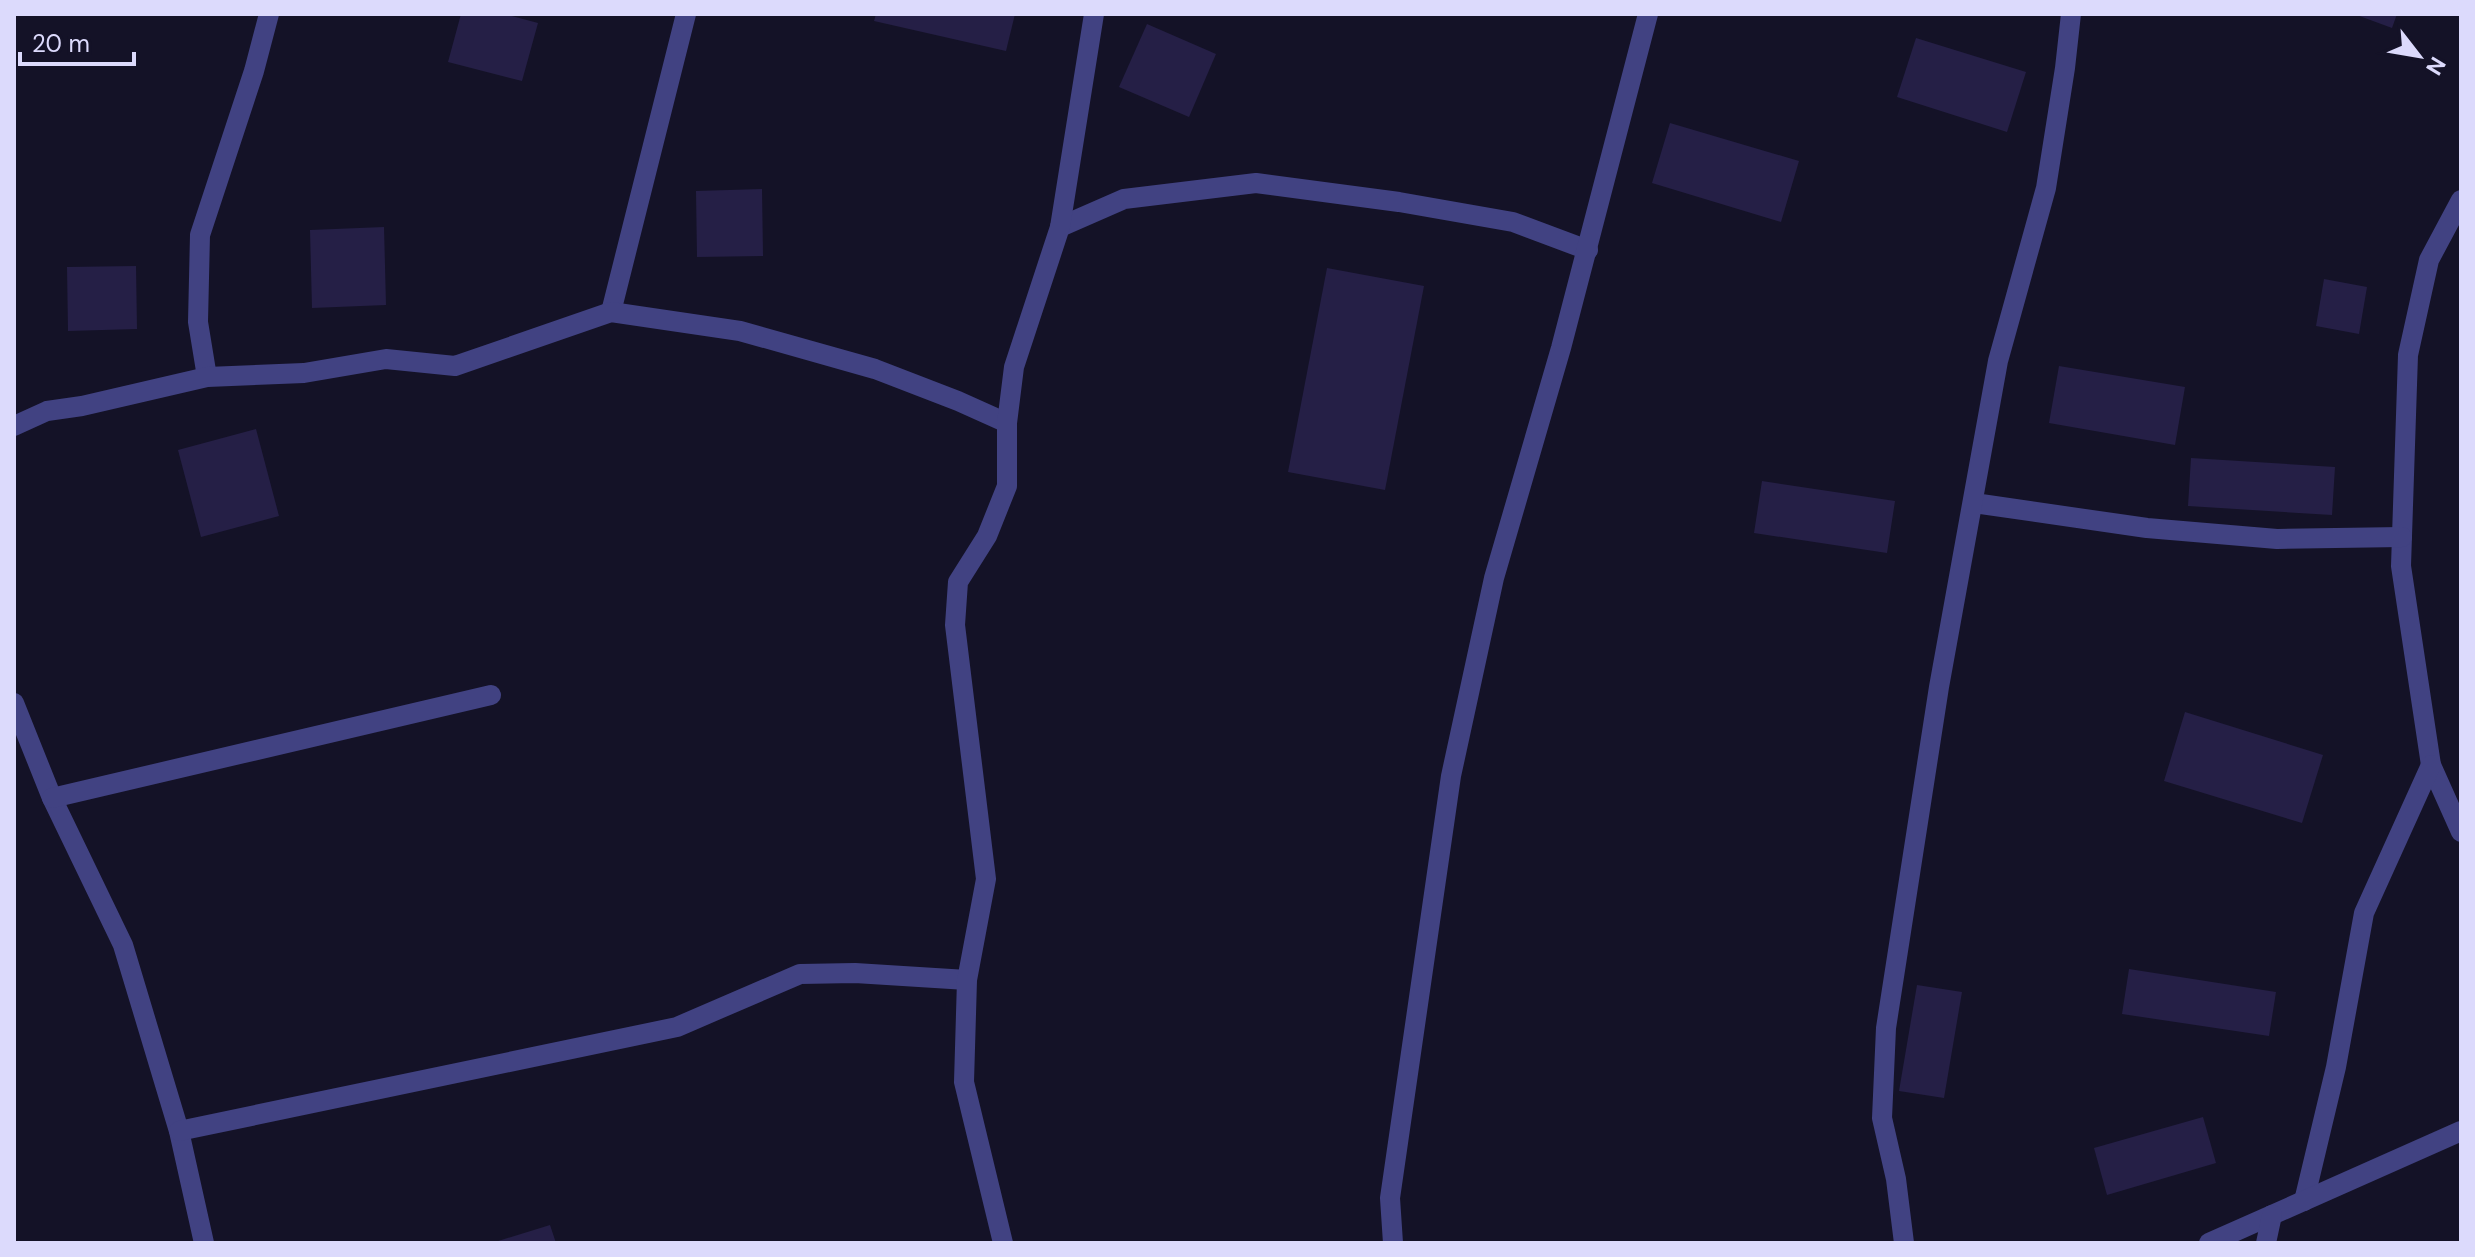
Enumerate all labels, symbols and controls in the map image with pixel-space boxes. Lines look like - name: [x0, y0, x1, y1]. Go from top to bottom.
- scale bar: [20, 16, 134, 66]
- north arrow: [2379, 16, 2459, 96]
- text: 20 m: [32, 28, 90, 59]
- text: N: [2419, 52, 2452, 80]

